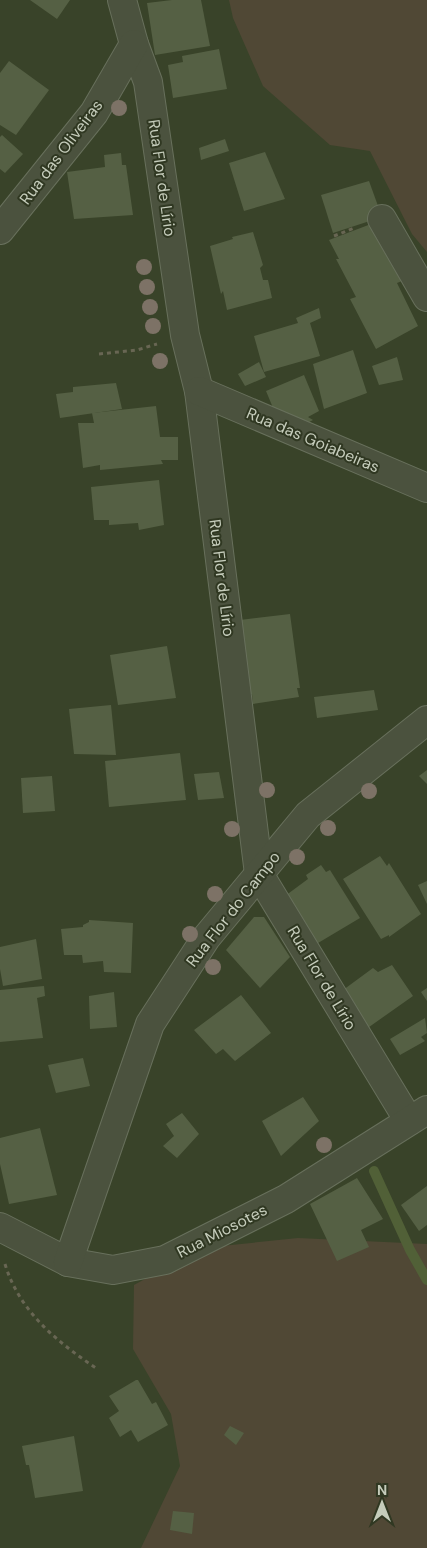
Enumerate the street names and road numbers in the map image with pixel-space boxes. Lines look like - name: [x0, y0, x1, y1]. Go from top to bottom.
- street label: Rua das Oliveiras: [15, 95, 107, 209]
- street label: Rua Flor de Lírio: [143, 118, 181, 238]
- street label: Rua das Goiabeiras: [243, 403, 383, 477]
- street label: Rua Flor de Lírio: [204, 518, 240, 638]
- street label: Rua Flor do Campo: [181, 847, 285, 971]
- street label: Rua Flor de Lírio: [283, 922, 361, 1034]
- street label: Rua Miosotes: [173, 1199, 271, 1263]

